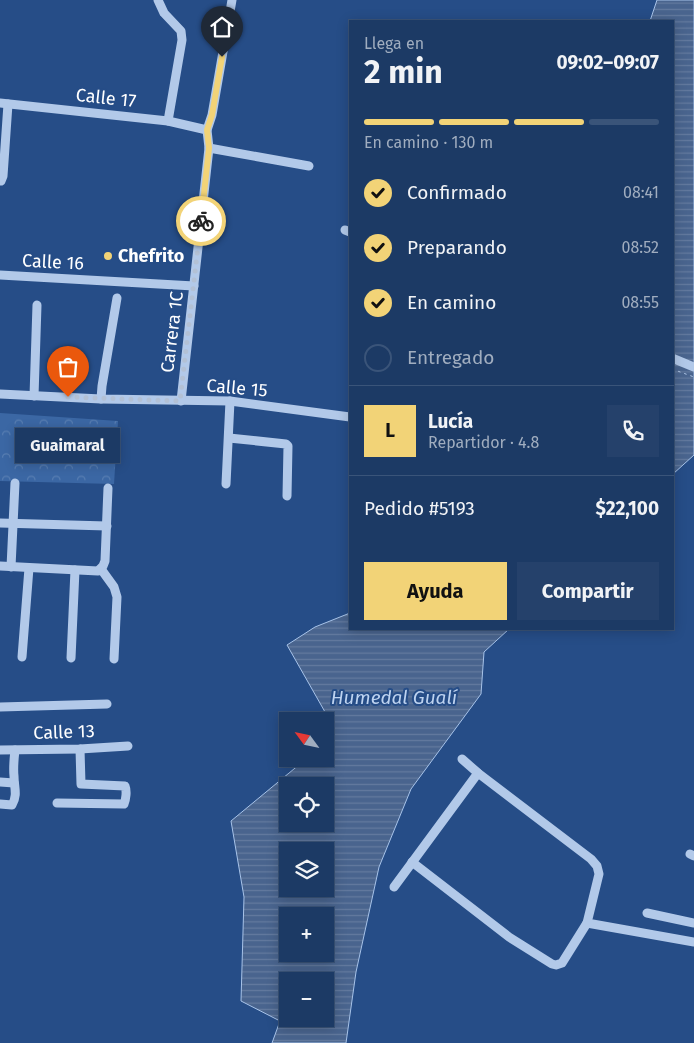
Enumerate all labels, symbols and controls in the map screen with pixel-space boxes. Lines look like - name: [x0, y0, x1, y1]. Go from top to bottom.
- pin: [201, 6, 243, 57]
- icon: home: [208, 13, 236, 41]
- text: Llega en: [364, 34, 424, 53]
- text: 09:02–09:07: [557, 51, 659, 74]
- text: 2 min: [364, 53, 443, 91]
- street label: Calle 17: [75, 84, 137, 112]
- text: En camino · 130 m: [364, 133, 493, 152]
- icon: check: [364, 179, 392, 207]
- text: Confirmado: [407, 181, 507, 204]
- text: 08:41: [623, 183, 659, 202]
- courier: [176, 196, 226, 246]
- icon: bike: [187, 207, 215, 235]
- icon: check: [364, 234, 392, 262]
- text: Preparando: [407, 236, 507, 259]
- text: 08:52: [622, 238, 659, 257]
- place label: Chefrito: [118, 245, 184, 267]
- street label: Calle 16: [21, 249, 85, 275]
- marker: Chefrito: [102, 250, 114, 262]
- icon: check: [364, 289, 392, 317]
- street label: Carrera 1C: [156, 290, 188, 374]
- text: En camino: [407, 291, 496, 314]
- text: 08:55: [621, 293, 659, 312]
- pin: [47, 346, 89, 397]
- text: Entregado: [407, 346, 494, 369]
- icon: bag: [54, 353, 82, 381]
- street label: Calle 15: [205, 374, 269, 402]
- button: phone: [607, 405, 659, 457]
- text: Lucía: [428, 410, 473, 433]
- text: L: [385, 419, 395, 442]
- callout: Guaimaral: [15, 427, 120, 462]
- text: Repartidor · 4.8: [428, 433, 539, 452]
- text: Guaimaral: [30, 436, 105, 455]
- text: Pedido #5193: [364, 497, 475, 520]
- text: $22,100: [595, 497, 659, 520]
- button: Ayuda: [364, 562, 507, 620]
- button: Compartir: [517, 562, 659, 620]
- water label: Humedal Gualí: [331, 686, 459, 709]
- north arrow: [279, 712, 334, 768]
- map controls: [279, 712, 334, 1027]
- street label: Calle 13: [33, 720, 95, 744]
- button: locate: [279, 777, 334, 832]
- button: layers: [279, 842, 334, 897]
- button: +: [279, 907, 334, 962]
- button: −: [279, 972, 334, 1027]

